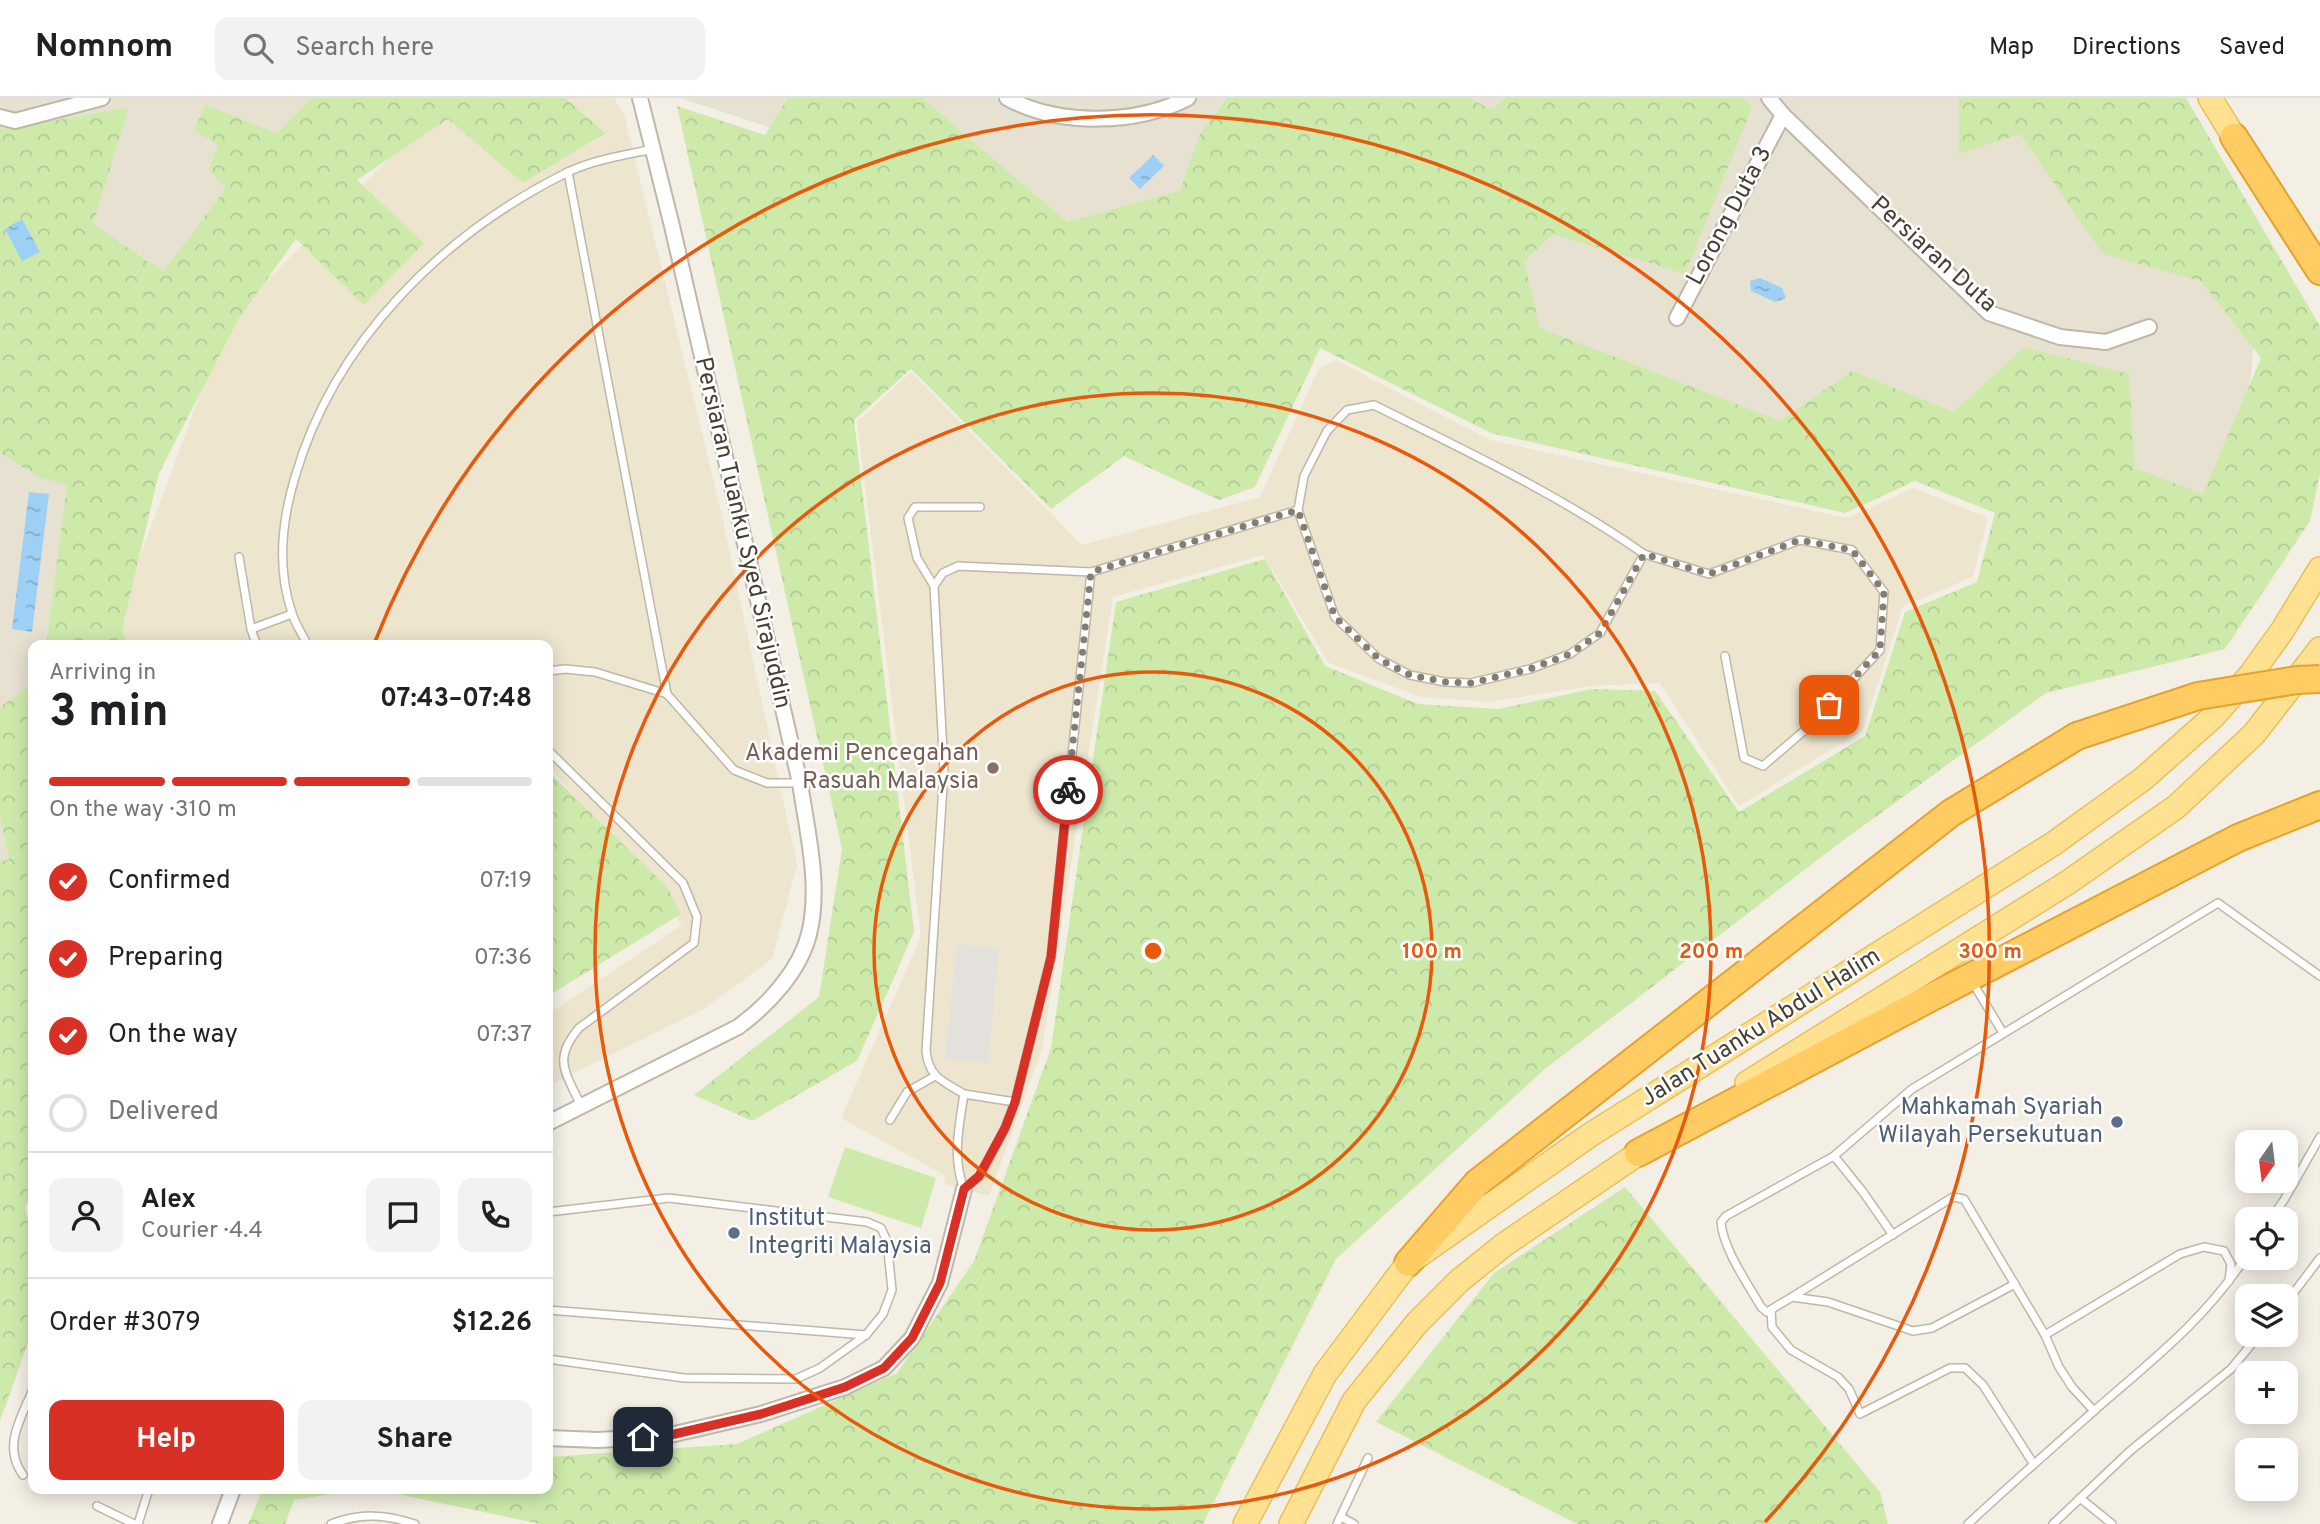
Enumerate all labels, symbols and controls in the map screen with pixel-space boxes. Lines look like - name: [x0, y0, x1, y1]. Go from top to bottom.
- search box: [215, 17, 705, 80]
- text: Nomnom: [35, 27, 173, 69]
- icon: search: [239, 29, 277, 67]
- text: Search here: [295, 32, 434, 65]
- text: Map: [1989, 33, 2034, 63]
- text: Directions: [2072, 33, 2181, 63]
- text: Saved: [2219, 33, 2285, 63]
- street label: Lorong Duta 3: [1681, 141, 1779, 291]
- street label: Persiaran Duta: [1864, 190, 2002, 320]
- street label: Persiaran Tuanku Syed Sirajuddin: [687, 354, 797, 712]
- text: Arriving in: [49, 659, 156, 688]
- pin: [1799, 675, 1859, 735]
- text: 07:43–07:48: [380, 683, 532, 716]
- text: 3 min: [49, 684, 169, 743]
- icon: bag: [1810, 686, 1848, 724]
- place label: Akademi Pencegahan Rasuah Malaysia: [745, 739, 979, 797]
- courier: [1033, 755, 1103, 825]
- marker: Akademi Pencegahan Rasuah Malaysia: [985, 760, 1001, 776]
- icon: bike: [1049, 771, 1087, 809]
- text: On the way · 310 m: [49, 796, 237, 825]
- icon: check: [49, 863, 87, 901]
- text: Confirmed: [108, 865, 231, 898]
- text: 07:19: [479, 867, 532, 896]
- centre of rings: [1141, 939, 1165, 963]
- text: 100 m: [1402, 939, 1462, 966]
- text: 200 m: [1679, 939, 1743, 966]
- text: 300 m: [1958, 939, 2022, 966]
- icon: check: [49, 940, 87, 978]
- text: Preparing: [108, 942, 223, 975]
- street label: Jalan Tuanku Abdul Halim: [1635, 942, 1887, 1114]
- text: 07:36: [474, 944, 532, 973]
- icon: check: [49, 1017, 87, 1055]
- text: On the way: [108, 1019, 238, 1052]
- text: 07:37: [476, 1021, 532, 1050]
- place label: Mahkamah Syariah Wilayah Persekutuan: [1878, 1093, 2103, 1151]
- text: Delivered: [108, 1096, 219, 1129]
- marker: Mahkamah Syariah Wilayah Persekutuan: [2109, 1114, 2125, 1130]
- north arrow: [2235, 1130, 2298, 1194]
- map controls: [2235, 1130, 2298, 1501]
- button: person: [49, 1178, 123, 1252]
- button: chat: [366, 1178, 440, 1252]
- button: phone: [458, 1178, 532, 1252]
- text: Alex: [141, 1184, 196, 1217]
- place label: Institut Integriti Malaysia: [748, 1204, 932, 1262]
- button: locate: [2235, 1207, 2298, 1270]
- text: Courier · 4.4: [141, 1217, 263, 1246]
- marker: Institut Integriti Malaysia: [726, 1225, 742, 1241]
- button: layers: [2235, 1284, 2298, 1347]
- text: Order #3079: [49, 1307, 201, 1340]
- text: $12.26: [452, 1307, 532, 1340]
- button: +: [2235, 1361, 2298, 1424]
- button: Help: [49, 1400, 284, 1480]
- button: Share: [298, 1400, 532, 1480]
- pin: [613, 1407, 673, 1467]
- icon: home: [624, 1418, 662, 1456]
- button: −: [2235, 1438, 2298, 1501]

